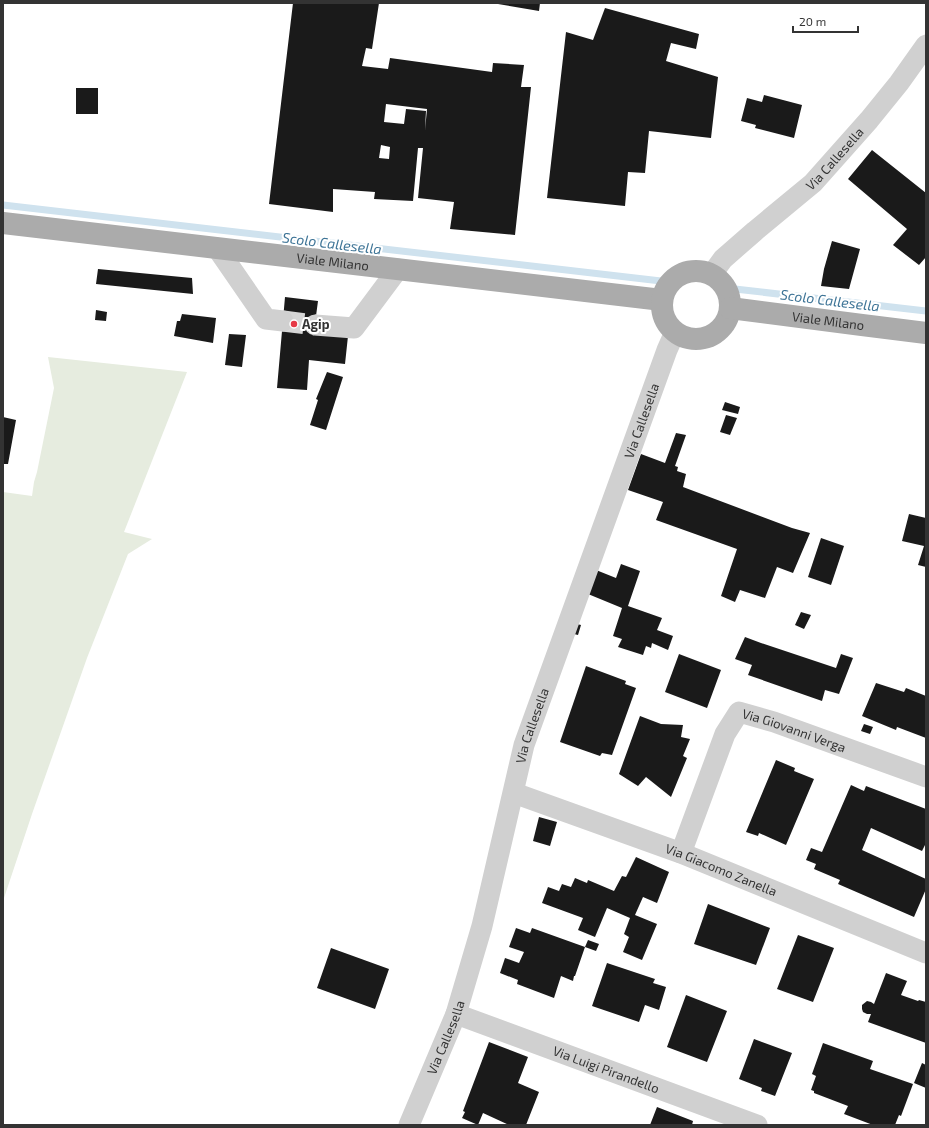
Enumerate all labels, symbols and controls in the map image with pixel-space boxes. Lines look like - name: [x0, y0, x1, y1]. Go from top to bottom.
- scale bar: [793, 8, 858, 34]
- text: 20 m: [799, 14, 826, 28]
- street label: Via Callesella: [803, 124, 867, 194]
- water label: Scolo Callesella: [281, 228, 383, 258]
- street label: Viale Milano: [296, 249, 370, 274]
- water label: Scolo Callesella: [779, 285, 881, 315]
- street label: Viale Milano: [791, 308, 865, 333]
- place label: Agip: [302, 316, 330, 332]
- marker: Agip: [289, 319, 299, 329]
- street label: Via Callesella: [620, 381, 662, 461]
- street label: Via Callesella: [512, 686, 552, 765]
- street label: Via Giovanni Verga: [740, 705, 848, 755]
- street label: Via Giacomo Zanella: [663, 840, 779, 899]
- street label: Via Callesella: [423, 998, 468, 1077]
- street label: Via Luigi Pirandello: [551, 1042, 662, 1096]

